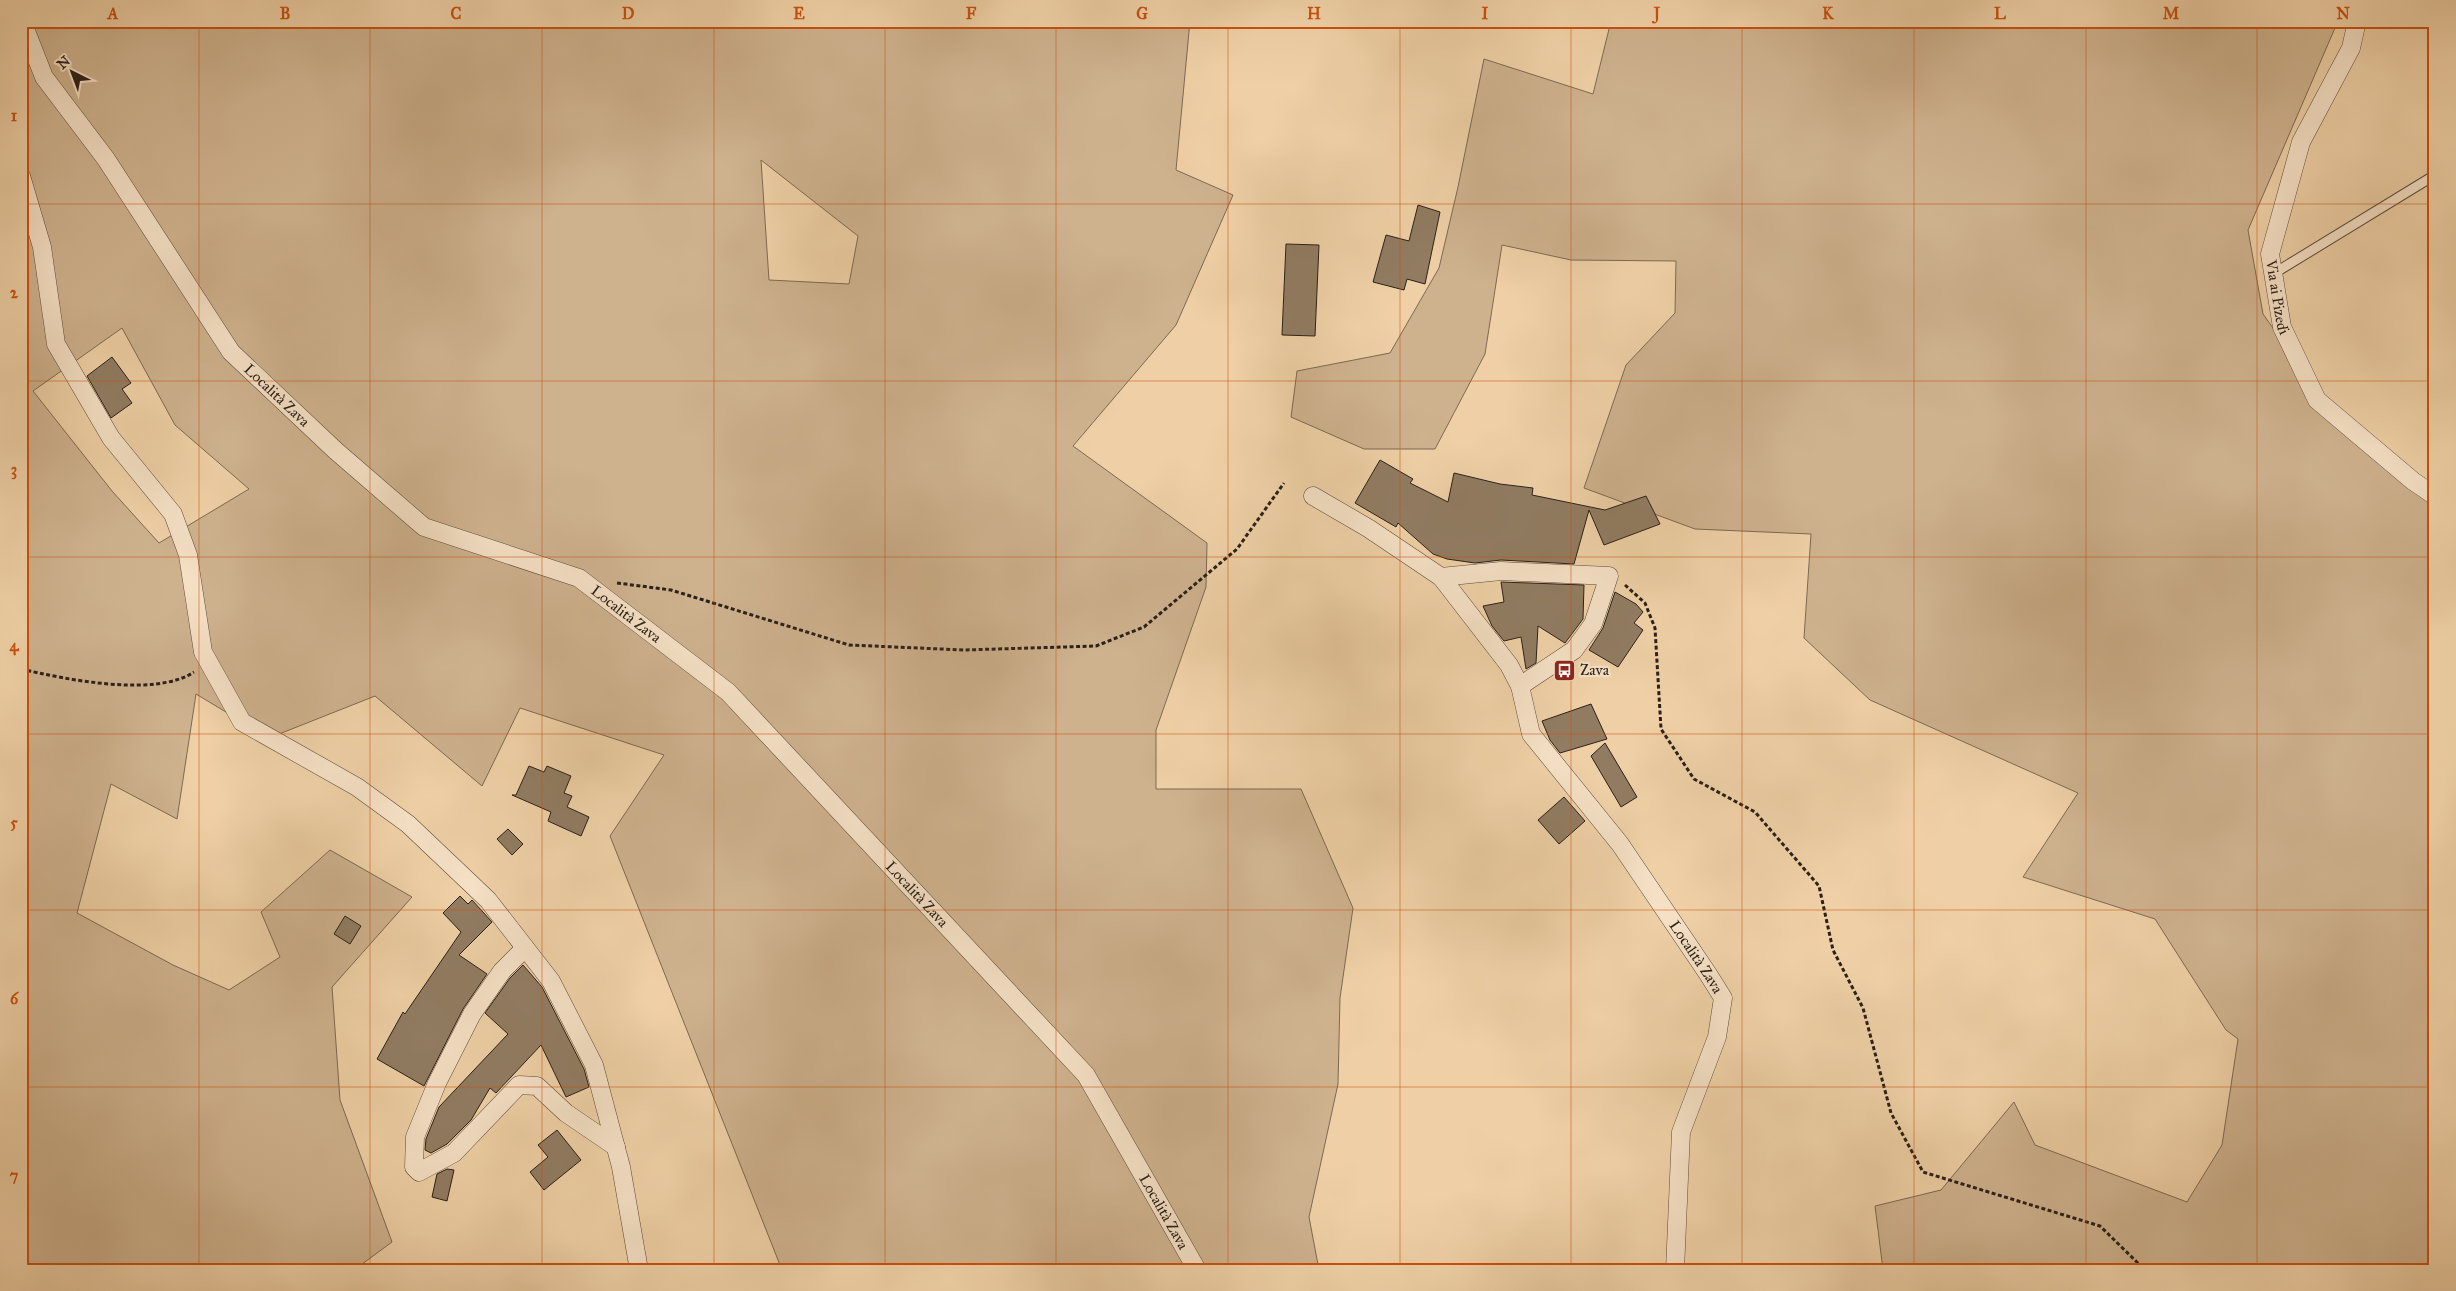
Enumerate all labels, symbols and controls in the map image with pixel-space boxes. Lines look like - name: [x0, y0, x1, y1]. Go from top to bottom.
- text: A: [107, 4, 119, 23]
- text: B: [280, 4, 290, 23]
- text: C: [451, 4, 462, 23]
- text: D: [622, 4, 635, 23]
- text: E: [793, 4, 805, 23]
- text: F: [966, 4, 977, 23]
- text: G: [1136, 4, 1148, 23]
- text: H: [1307, 4, 1321, 23]
- text: I: [1482, 4, 1489, 23]
- text: J: [1652, 4, 1661, 24]
- text: K: [1822, 4, 1834, 23]
- text: L: [1994, 4, 2006, 23]
- text: M: [2163, 4, 2180, 23]
- text: N: [2336, 4, 2350, 23]
- north arrow: [48, 48, 98, 98]
- text: N: [54, 52, 74, 73]
- text: 1: [11, 106, 18, 125]
- street label: Via ai Pizedi: [2262, 257, 2293, 338]
- text: 2: [10, 283, 19, 302]
- street label: Località Zava: [240, 360, 314, 431]
- text: 3: [11, 460, 17, 480]
- street label: Località Zava: [587, 582, 665, 647]
- text: 4: [10, 636, 20, 656]
- bus stop icon: Zava: [1552, 658, 1576, 682]
- place label: Zava: [1580, 661, 1610, 679]
- text: 5: [10, 813, 18, 832]
- street label: Località Zava: [882, 857, 953, 931]
- street label: Località Zava: [1666, 917, 1727, 997]
- text: 6: [10, 989, 19, 1008]
- text: 7: [10, 1166, 19, 1185]
- street label: Località Zava: [1135, 1171, 1193, 1253]

